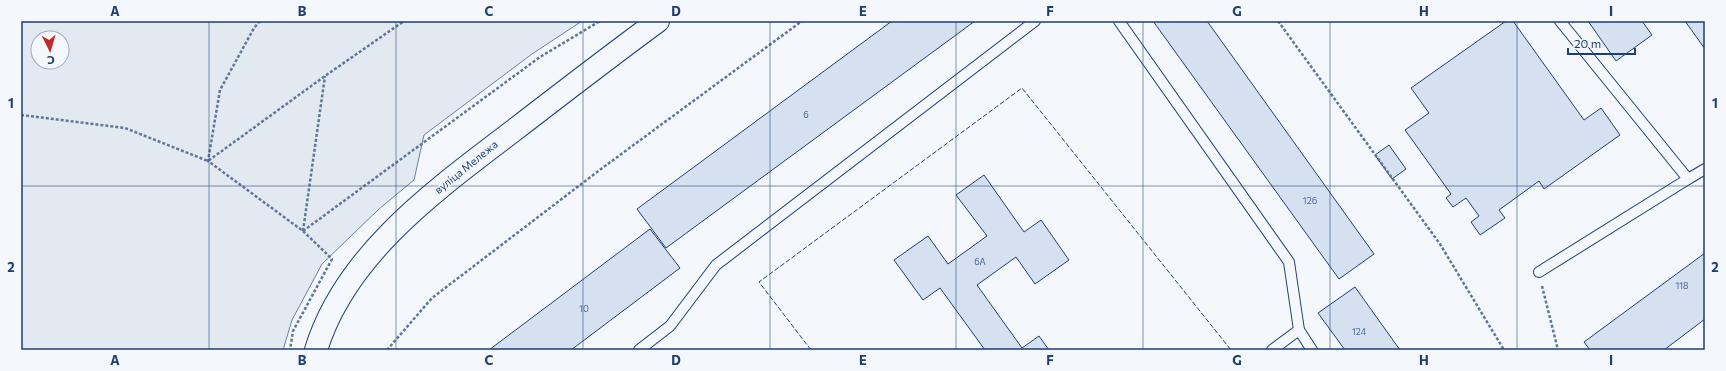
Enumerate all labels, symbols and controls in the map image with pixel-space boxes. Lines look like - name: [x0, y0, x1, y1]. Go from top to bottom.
- text: A: [110, 3, 120, 19]
- text: B: [298, 3, 307, 19]
- text: C: [485, 3, 494, 19]
- text: D: [671, 3, 681, 19]
- text: E: [859, 3, 867, 19]
- text: F: [1046, 3, 1054, 19]
- text: G: [1232, 3, 1242, 19]
- text: H: [1419, 3, 1429, 19]
- text: I: [1609, 3, 1613, 19]
- north arrow: [30, 30, 70, 70]
- scale bar: [1568, 30, 1635, 56]
- text: 20 m: [1574, 36, 1601, 50]
- text: С: [46, 54, 55, 67]
- text: 1: [8, 95, 14, 111]
- text: 1: [1712, 95, 1718, 111]
- house number: 6: [803, 109, 809, 120]
- street label: вуліца Мележа: [432, 137, 500, 196]
- house number: 126: [1303, 195, 1317, 206]
- house number: 6А: [974, 256, 986, 267]
- text: 2: [7, 259, 15, 275]
- text: 2: [1711, 259, 1719, 275]
- house number: 118: [1675, 280, 1689, 291]
- house number: 10: [579, 303, 589, 314]
- house number: 124: [1352, 326, 1367, 337]
- text: A: [110, 352, 120, 368]
- text: B: [298, 352, 307, 368]
- text: C: [485, 352, 494, 368]
- text: D: [671, 352, 681, 368]
- text: E: [859, 352, 867, 368]
- text: F: [1046, 352, 1054, 368]
- text: G: [1232, 352, 1242, 368]
- text: H: [1419, 352, 1429, 368]
- text: I: [1609, 352, 1613, 368]

